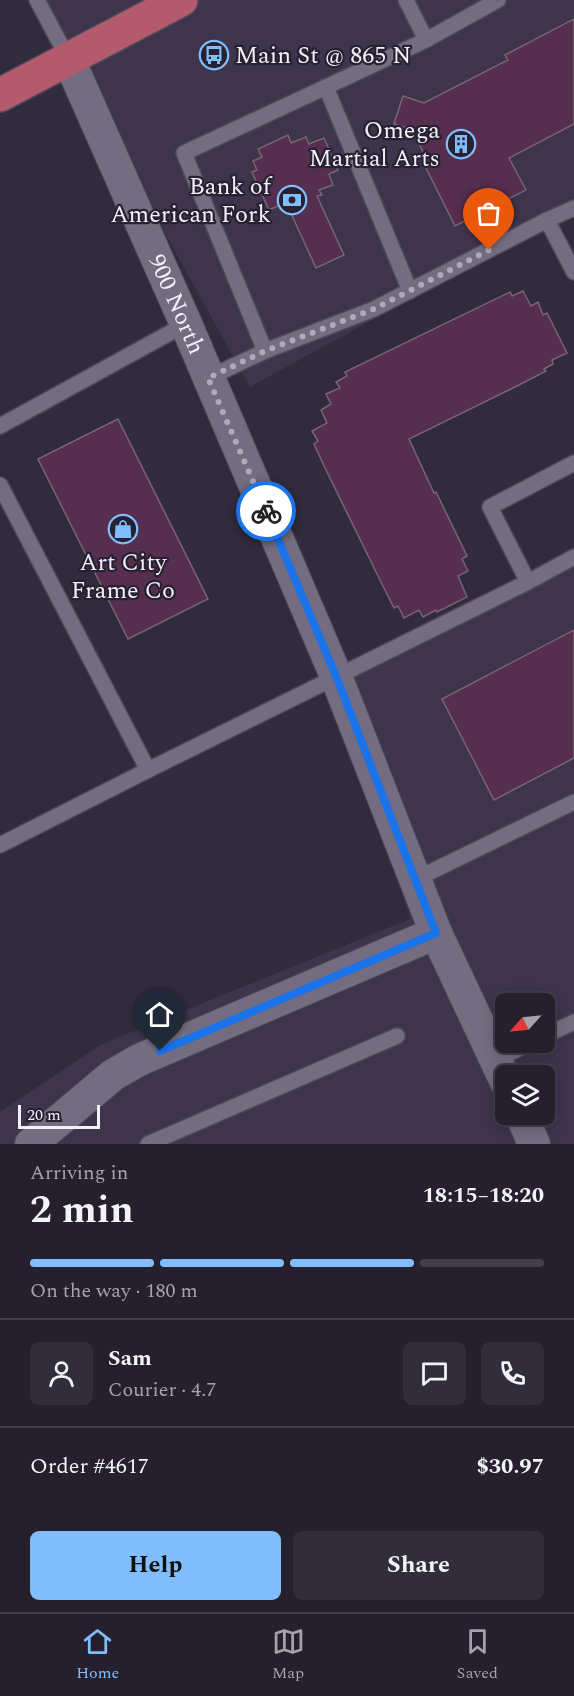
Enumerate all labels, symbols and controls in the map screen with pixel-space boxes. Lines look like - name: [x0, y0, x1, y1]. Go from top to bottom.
- place label: Main St @ 865 N: [235, 38, 411, 74]
- bus stop icon: Main St @ 865 N: [198, 39, 230, 71]
- place label: Omega Martial Arts: [309, 113, 440, 177]
- building icon: Omega Martial Arts: [445, 128, 477, 160]
- place label: Bank of American Fork: [111, 169, 273, 233]
- bank icon: Bank of American Fork: [276, 184, 308, 216]
- pin: [463, 188, 514, 250]
- icon: bag: [472, 197, 505, 230]
- street label: 900 North: [138, 249, 214, 360]
- courier: [236, 481, 296, 541]
- icon: bike: [250, 495, 283, 528]
- shop icon: Art City Frame Co: [107, 513, 139, 545]
- place label: Art City Frame Co: [71, 545, 175, 609]
- pin: [134, 989, 185, 1051]
- north arrow: [495, 993, 555, 1053]
- map controls: [495, 993, 555, 1125]
- icon: home: [143, 998, 176, 1031]
- button: layers: [495, 1065, 555, 1125]
- scale bar: [18, 1102, 100, 1130]
- text: 20 m: [27, 1103, 61, 1127]
- text: Arriving in: [30, 1158, 128, 1188]
- text: 18:15–18:20: [422, 1179, 544, 1212]
- text: 2 min: [30, 1181, 134, 1240]
- text: On the way · 180 m: [30, 1276, 198, 1306]
- button: person: [30, 1342, 93, 1405]
- text: Sam: [108, 1342, 152, 1375]
- button: chat: [403, 1342, 466, 1405]
- button: phone: [481, 1342, 544, 1405]
- text: Courier · 4.7: [108, 1375, 216, 1405]
- text: Order #4617: [30, 1450, 149, 1483]
- text: $30.97: [476, 1450, 544, 1483]
- button: Help: [30, 1531, 281, 1600]
- button: Share: [293, 1531, 544, 1600]
- tab: Home: [76, 1625, 119, 1685]
- tab: Map: [272, 1625, 305, 1685]
- tab: Saved: [457, 1625, 498, 1685]

